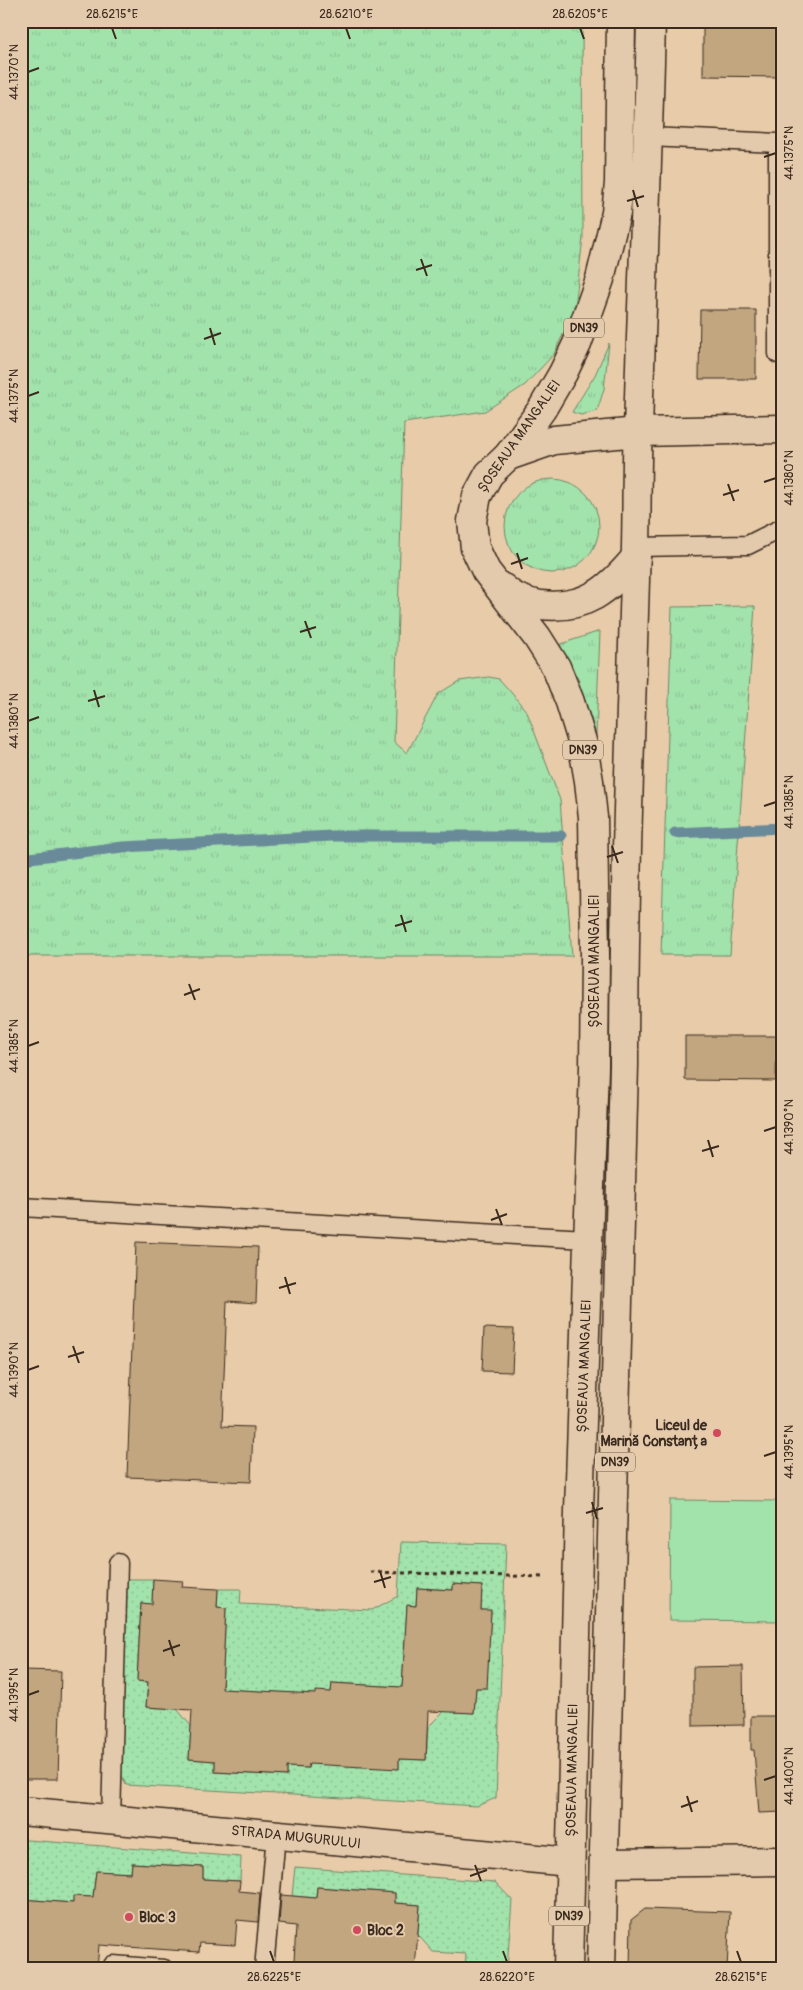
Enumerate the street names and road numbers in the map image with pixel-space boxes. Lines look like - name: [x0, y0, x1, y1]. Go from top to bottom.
- road number: DN39: [564, 318, 604, 338]
- street label: ȘOSEAUA MANGALIEI: [474, 377, 564, 495]
- road number: DN39: [563, 740, 603, 760]
- street label: ȘOSEAUA MANGALIEI: [586, 894, 603, 1028]
- street label: ȘOSEAUA MANGALIEI: [573, 1299, 595, 1433]
- road number: DN39: [595, 1452, 635, 1471]
- street label: ȘOSEAUA MANGALIEI: [562, 1703, 582, 1837]
- street label: STRADA MUGURULUI: [230, 1822, 362, 1852]
- road number: DN39: [549, 1906, 589, 1925]

